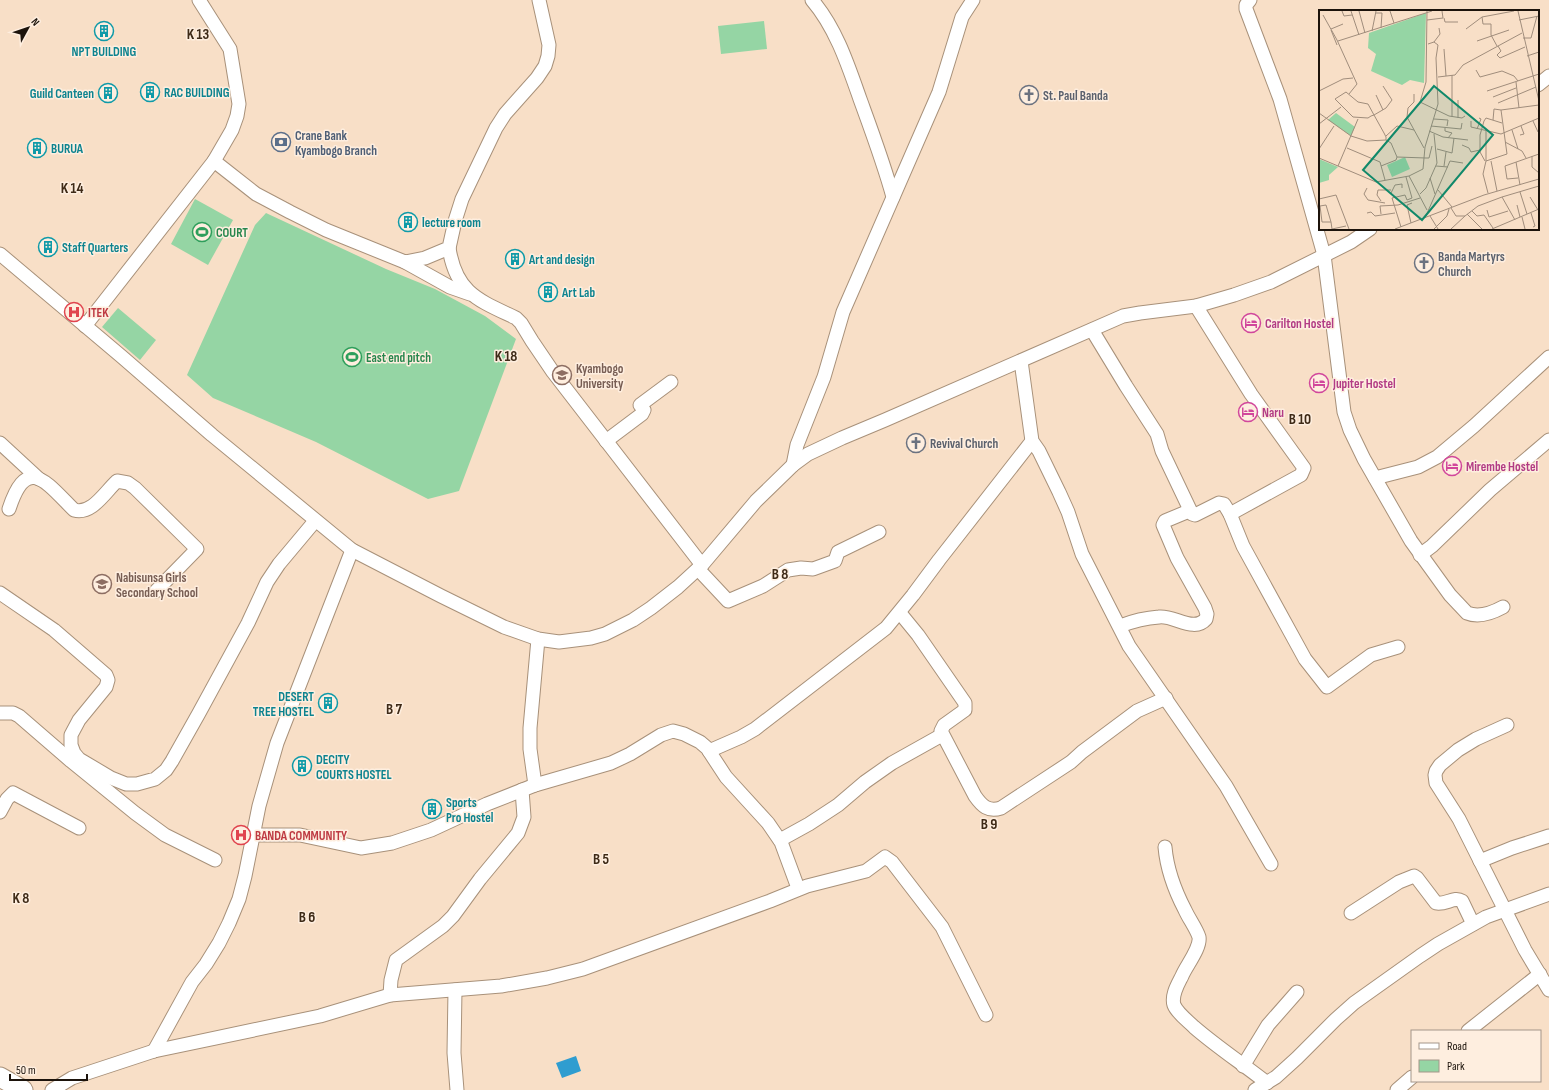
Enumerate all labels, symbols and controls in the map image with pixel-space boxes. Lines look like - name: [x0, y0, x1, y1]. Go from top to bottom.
- north arrow: [8, 8, 48, 48]
- inset map: [1319, 10, 1539, 230]
- text: N: [28, 15, 42, 28]
- building icon: NPT BUILDING: [93, 20, 115, 42]
- district label: K 13: [187, 25, 209, 44]
- place label: NPT BUILDING: [72, 44, 137, 60]
- building icon: RAC BUILDING: [139, 81, 161, 103]
- building icon: Guild Canteen: [97, 82, 119, 104]
- church icon: St. Paul Banda: [1018, 84, 1040, 106]
- place label: RAC BUILDING: [164, 85, 230, 101]
- place label: Guild Canteen: [30, 86, 94, 102]
- place label: St. Paul Banda: [1043, 88, 1108, 104]
- place label: Crane Bank Kyambogo Branch: [295, 128, 377, 159]
- bank icon: Crane Bank Kyambogo Branch: [270, 131, 292, 153]
- building icon: BURUA: [26, 137, 48, 159]
- place label: BURUA: [51, 141, 84, 157]
- district label: K 14: [61, 179, 83, 198]
- building icon: lecture room: [397, 211, 419, 233]
- place label: lecture room: [422, 215, 481, 231]
- sports icon: COURT: [191, 221, 213, 243]
- place label: COURT: [216, 225, 248, 241]
- building icon: Staff Quarters: [37, 236, 59, 258]
- place label: Staff Quarters: [62, 240, 128, 256]
- building icon: Art and design: [504, 248, 526, 270]
- place label: Banda Martyrs Church: [1438, 249, 1505, 280]
- place label: Art and design: [528, 252, 595, 268]
- church icon: Banda Martyrs Church: [1413, 252, 1435, 274]
- building icon: Art Lab: [537, 281, 559, 303]
- place label: Art Lab: [561, 285, 595, 301]
- hospital icon: ITEK: [63, 301, 85, 323]
- place label: ITEK: [88, 305, 109, 321]
- hotel icon: Carilton Hostel: [1240, 312, 1262, 334]
- place label: Carilton Hostel: [1265, 316, 1334, 332]
- sports icon: East end pitch: [341, 346, 363, 368]
- district label: K 18: [495, 347, 517, 366]
- place label: East end pitch: [366, 350, 431, 366]
- place label: Kyambogo University: [576, 361, 624, 392]
- school or university icon: Kyambogo University: [551, 364, 573, 386]
- hotel icon: Jupiter Hostel: [1308, 372, 1330, 394]
- place label: Jupiter Hostel: [1332, 376, 1396, 392]
- hotel icon: Naru: [1237, 401, 1259, 423]
- place label: Naru: [1262, 405, 1284, 421]
- district label: B 10: [1289, 410, 1311, 429]
- church icon: Revival Church: [905, 432, 927, 454]
- place label: Revival Church: [930, 436, 999, 452]
- hotel icon: Mirembe Hostel: [1441, 455, 1463, 477]
- place label: Mirembe Hostel: [1466, 459, 1538, 475]
- district label: B 8: [772, 565, 788, 584]
- place label: Nabisunsa Girls Secondary School: [116, 570, 198, 601]
- school or university icon: Nabisunsa Girls Secondary School: [91, 573, 113, 595]
- place label: DESERT TREE HOSTEL: [253, 689, 314, 720]
- building icon: DESERT TREE HOSTEL: [317, 692, 339, 714]
- district label: B 7: [386, 700, 402, 719]
- place label: DECITY COURTS HOSTEL: [316, 752, 392, 783]
- building icon: DECITY COURTS HOSTEL: [291, 755, 313, 777]
- place label: Sports Pro Hostel: [446, 795, 494, 826]
- building icon: Sports Pro Hostel: [421, 798, 443, 820]
- district label: B 9: [981, 815, 997, 834]
- hospital icon: BANDA COMMUNITY: [230, 824, 252, 846]
- place label: BANDA COMMUNITY: [255, 828, 347, 844]
- district label: B 5: [593, 850, 609, 869]
- district label: K 8: [13, 889, 29, 908]
- district label: B 6: [299, 908, 315, 927]
- legend: [1411, 1030, 1541, 1082]
- text: Road: [1447, 1039, 1467, 1054]
- scale bar: [10, 1056, 87, 1082]
- text: Park: [1447, 1059, 1465, 1074]
- text: 50 m: [16, 1063, 36, 1078]

